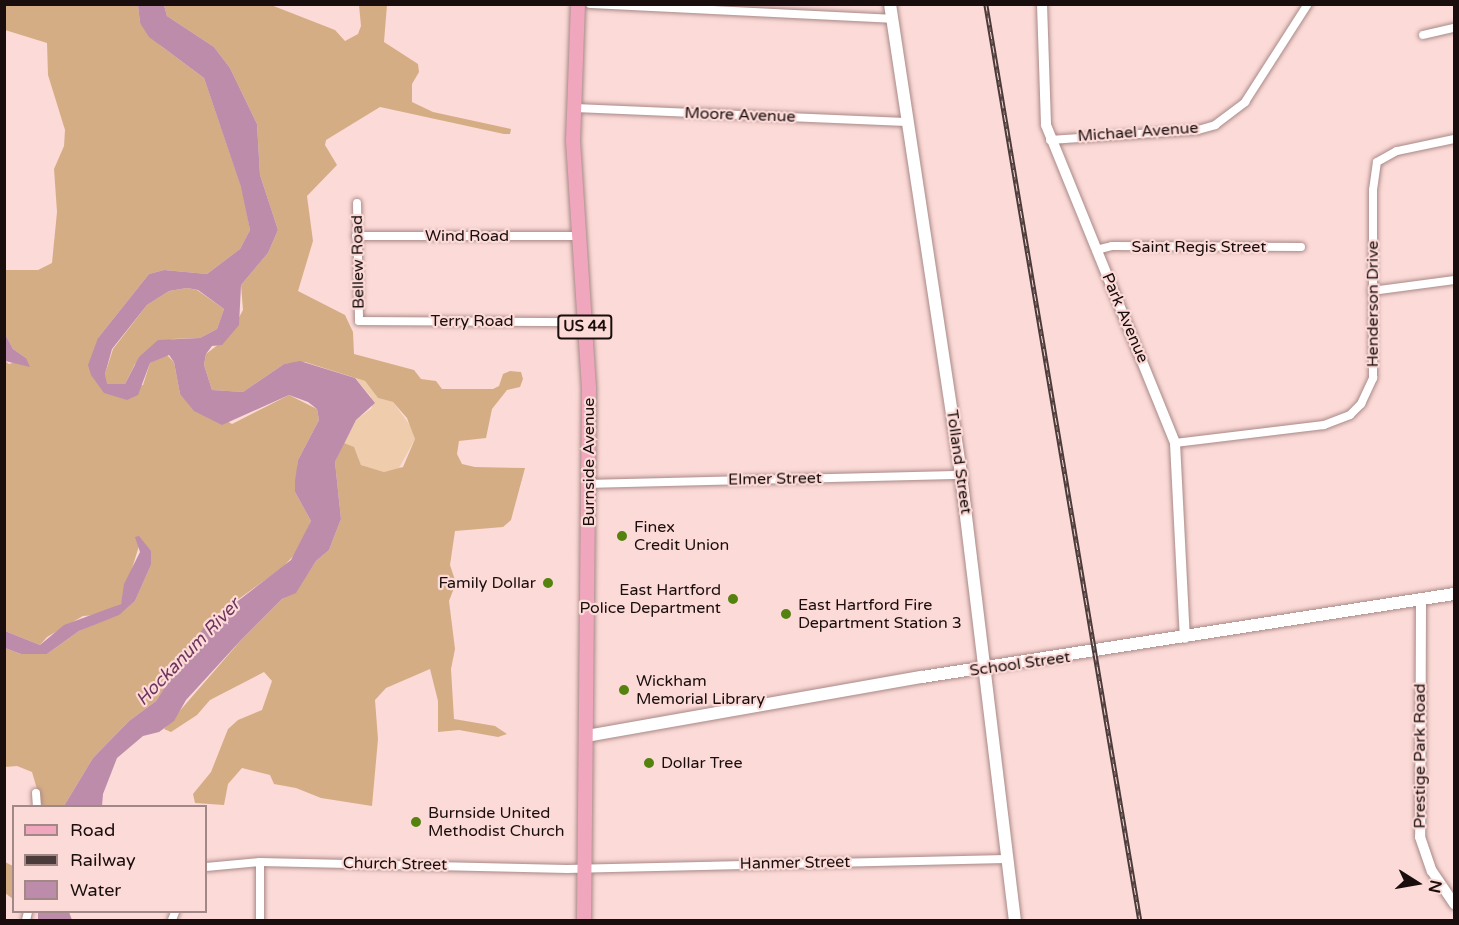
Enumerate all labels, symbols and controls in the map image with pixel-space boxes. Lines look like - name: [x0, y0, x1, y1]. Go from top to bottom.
- street label: Moore Avenue: [684, 103, 796, 127]
- street label: Michael Avenue: [1077, 118, 1199, 146]
- street label: Bellew Road: [348, 215, 368, 309]
- street label: Wind Road: [425, 226, 509, 246]
- street label: Saint Regis Street: [1132, 237, 1266, 257]
- street label: Henderson Drive: [1363, 241, 1383, 367]
- street label: Park Avenue: [1097, 270, 1153, 366]
- street label: Terry Road: [431, 311, 513, 331]
- road number: US 44: [556, 315, 614, 339]
- street label: Burnside Avenue: [579, 398, 599, 526]
- street label: Tolland Street: [942, 409, 976, 515]
- street label: Elmer Street: [728, 469, 822, 489]
- place label: Finex Credit Union: [634, 517, 729, 555]
- marker: Finex Credit Union: [615, 529, 629, 543]
- place label: Family Dollar: [439, 573, 536, 593]
- marker: Family Dollar: [541, 576, 555, 590]
- place label: East Hartford Police Department: [580, 580, 721, 618]
- marker: East Hartford Police Department: [726, 592, 740, 606]
- water label: Hockanum River: [131, 594, 245, 710]
- place label: East Hartford Fire Department Station 3: [798, 595, 962, 633]
- marker: East Hartford Fire Department Station 3: [779, 607, 793, 621]
- street label: School Street: [968, 647, 1072, 681]
- place label: Wickham Memorial Library: [636, 671, 765, 709]
- marker: Wickham Memorial Library: [617, 683, 631, 697]
- street label: Prestige Park Road: [1410, 683, 1430, 829]
- place label: Dollar Tree: [661, 753, 742, 773]
- marker: Dollar Tree: [642, 756, 656, 770]
- place label: Burnside United Methodist Church: [428, 803, 565, 841]
- legend: [12, 805, 207, 913]
- marker: Burnside United Methodist Church: [409, 815, 423, 829]
- text: Road: [70, 819, 115, 841]
- text: Railway: [70, 849, 136, 871]
- street label: Hanmer Street: [740, 852, 850, 874]
- street label: Church Street: [343, 853, 447, 875]
- north arrow: [1387, 853, 1447, 913]
- text: N: [1424, 878, 1446, 895]
- text: Water: [70, 879, 121, 901]

